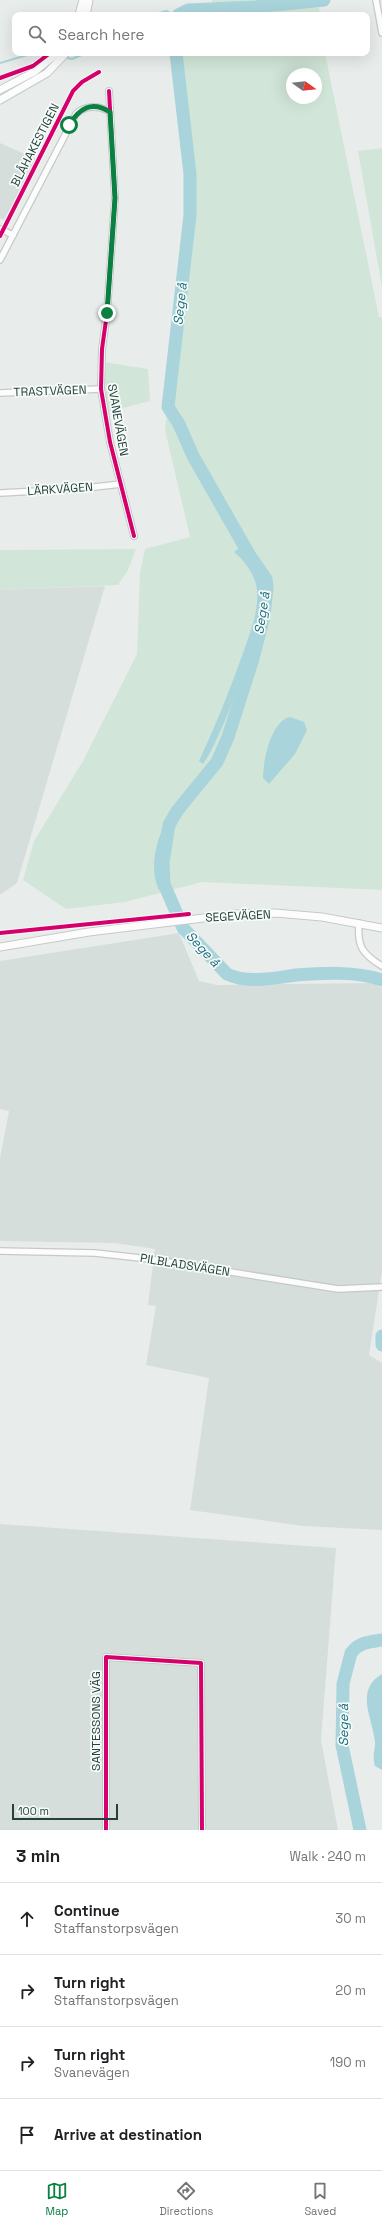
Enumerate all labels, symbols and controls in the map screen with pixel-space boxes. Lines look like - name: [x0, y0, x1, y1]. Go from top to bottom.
- search box: [12, 12, 370, 56]
- icon: search: [26, 23, 48, 45]
- text: Search here: [58, 25, 144, 44]
- north arrow: [286, 68, 322, 104]
- street label: BLÅHAKESTIGEN: [7, 101, 63, 189]
- route start: [60, 116, 78, 134]
- water label: Sege å: [169, 281, 191, 326]
- route end: [98, 304, 116, 322]
- street label: TRASTVÄGEN: [13, 382, 87, 400]
- street label: SVANEVÄGEN: [104, 383, 132, 457]
- street label: LÄRKVÄGEN: [27, 479, 93, 499]
- water label: Sege å: [250, 590, 274, 635]
- street label: SEGEVÄGEN: [205, 906, 271, 926]
- water label: Sege å: [182, 928, 224, 971]
- street label: PILBLADSVÄGEN: [139, 1250, 231, 1280]
- street label: SANTESSONS VÄG: [88, 1671, 104, 1771]
- water label: Sege å: [335, 1703, 352, 1746]
- scale bar: [12, 1802, 118, 1821]
- text: 100 m: [18, 1804, 49, 1818]
- text: 3 min: [16, 1845, 60, 1867]
- text: Walk · 240 m: [290, 1848, 366, 1865]
- text: Continue: [54, 1901, 120, 1920]
- icon: ahead: [16, 1908, 38, 1930]
- text: 30 m: [335, 1910, 366, 1927]
- text: Staffanstorpsvägen: [54, 1920, 179, 1937]
- text: Turn right: [54, 1973, 125, 1992]
- icon: right: [16, 1980, 38, 2002]
- text: 20 m: [335, 1982, 366, 1999]
- text: Staffanstorpsvägen: [54, 1992, 179, 2009]
- text: Turn right: [54, 2045, 125, 2064]
- icon: right: [16, 2052, 38, 2074]
- text: 190 m: [330, 2054, 366, 2071]
- text: Svanevägen: [54, 2064, 130, 2081]
- icon: arrive: [16, 2124, 38, 2146]
- text: Arrive at destination: [54, 2125, 202, 2144]
- tab: Map: [46, 2180, 68, 2218]
- tab: Directions: [159, 2180, 213, 2218]
- tab: Saved: [304, 2180, 336, 2218]

